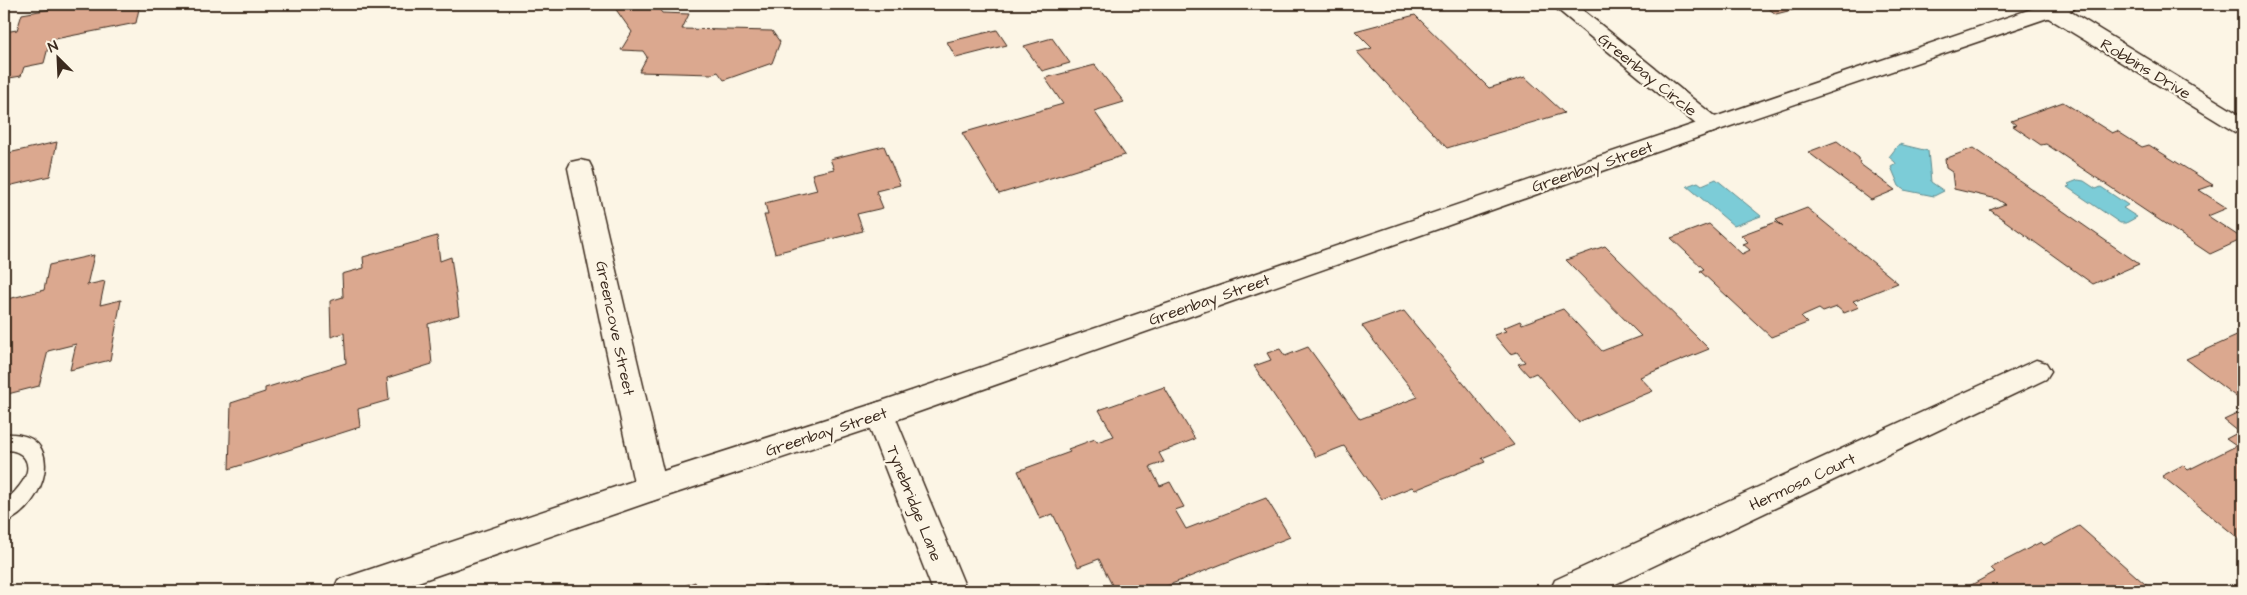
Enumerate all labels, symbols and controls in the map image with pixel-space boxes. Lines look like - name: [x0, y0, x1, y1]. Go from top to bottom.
- street label: Greenbay Circle: [1593, 28, 1702, 123]
- north arrow: [32, 32, 82, 82]
- street label: Robbins Drive: [2096, 33, 2195, 105]
- text: N: [45, 36, 61, 58]
- street label: Greenbay Street: [1529, 136, 1657, 199]
- street label: Greencove Street: [590, 259, 640, 398]
- street label: Greenbay Street: [1146, 269, 1274, 332]
- street label: Greenbay Street: [763, 402, 891, 463]
- street label: Tynebridge Lane: [880, 442, 947, 565]
- street label: Hermosa Court: [1746, 447, 1860, 516]

